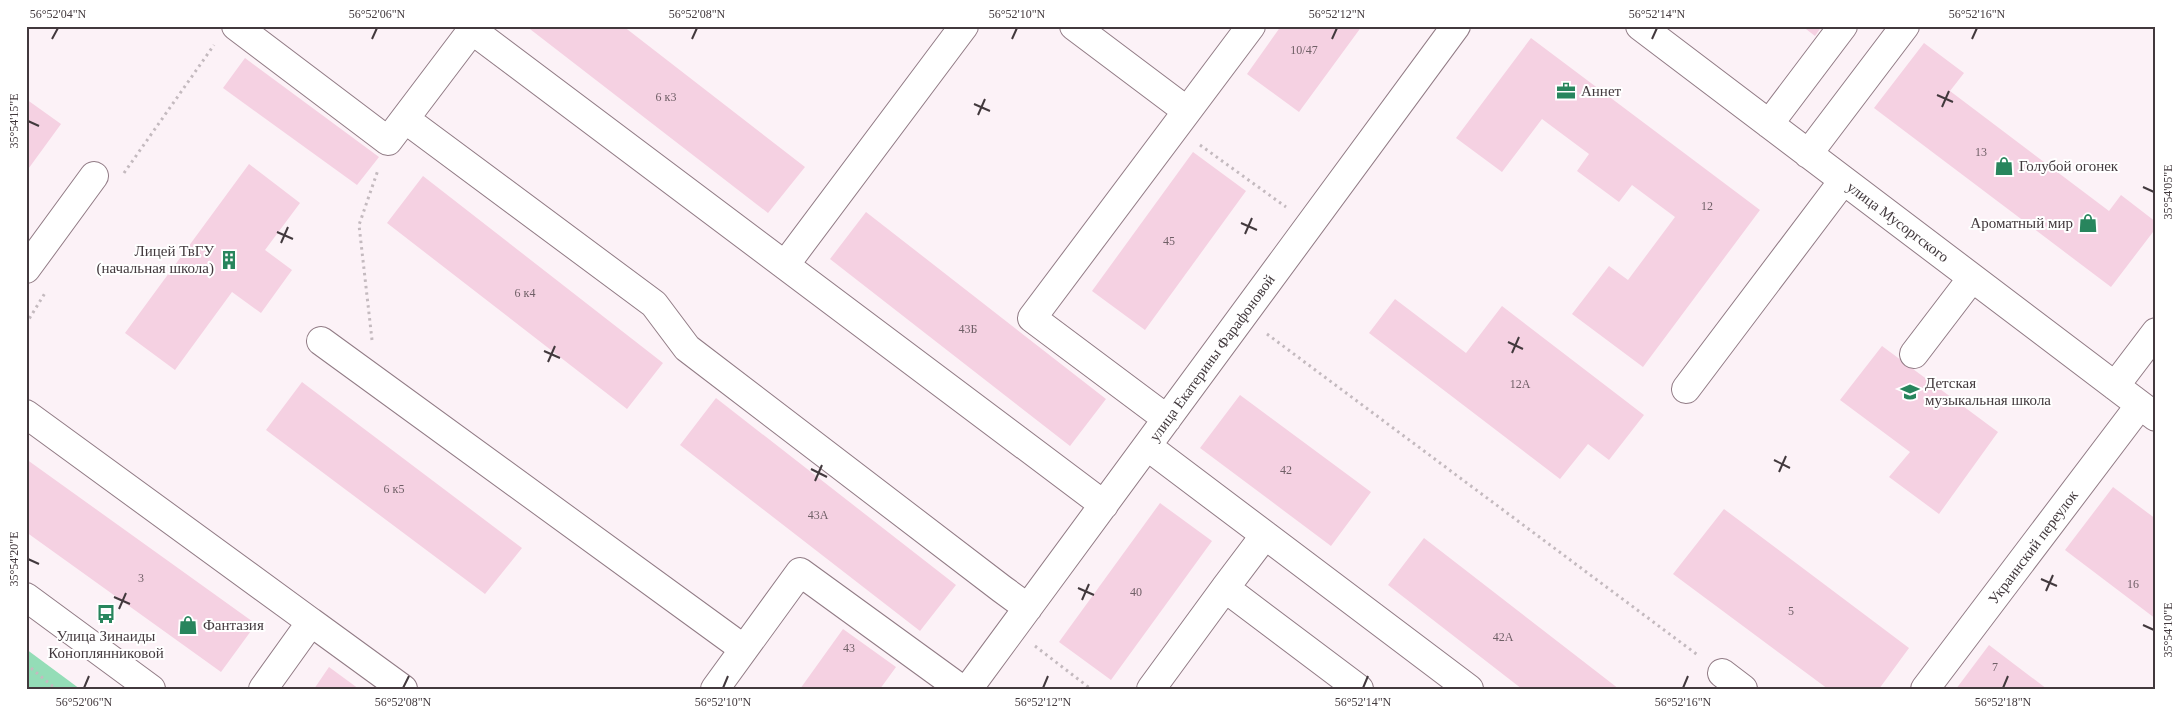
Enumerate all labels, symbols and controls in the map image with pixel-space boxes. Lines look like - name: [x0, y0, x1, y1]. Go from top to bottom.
- text: 56°52'04"N: [30, 7, 87, 21]
- text: 56°52'06"N: [349, 7, 406, 21]
- text: 56°52'08"N: [669, 7, 726, 21]
- text: 56°52'10"N: [989, 7, 1046, 21]
- text: 56°52'12"N: [1309, 7, 1366, 21]
- text: 56°52'14"N: [1629, 7, 1686, 21]
- text: 56°52'16"N: [1949, 7, 2006, 21]
- house number: 10/47: [1290, 43, 1318, 57]
- office icon: Аннет: [1555, 80, 1577, 102]
- place label: Аннет: [1581, 83, 1622, 99]
- house number: 6 к3: [656, 90, 676, 104]
- text: 35°54'15"E: [7, 93, 21, 149]
- house number: 13: [1975, 145, 1987, 159]
- shop icon: Голубой огонек: [1993, 155, 2015, 177]
- place label: Голубой огонек: [2019, 158, 2119, 174]
- text: 35°54'05"E: [2161, 164, 2175, 220]
- street label: улица Мусоргского: [1844, 179, 1952, 265]
- house number: 12: [1701, 199, 1713, 213]
- shop icon: Ароматный мир: [2077, 212, 2099, 234]
- place label: Ароматный мир: [1970, 215, 2073, 231]
- house number: 45: [1163, 234, 1175, 248]
- place label: Лицей ТвГУ (начальная школа): [96, 243, 214, 277]
- building icon: Лицей ТвГУ (начальная школа): [218, 249, 240, 271]
- street label: улица Екатерины Фарафоновой: [1146, 272, 1278, 444]
- house number: 6 к4: [515, 286, 535, 300]
- house number: 43Б: [959, 322, 978, 336]
- place label: Детская музыкальная школа: [1925, 375, 2051, 408]
- house number: 12А: [1510, 377, 1531, 391]
- school or university icon: Детская музыкальная школа: [1899, 381, 1921, 403]
- house number: 42: [1280, 463, 1292, 477]
- house number: 6 к5: [384, 482, 404, 496]
- street label: Украинский переулок: [1985, 486, 2081, 607]
- house number: 43А: [808, 508, 829, 522]
- text: 35°54'20"E: [7, 531, 21, 587]
- house number: 3: [138, 571, 144, 585]
- house number: 16: [2127, 577, 2139, 591]
- house number: 40: [1130, 585, 1142, 599]
- text: 35°54'10"E: [2161, 602, 2175, 658]
- bus stop icon: Улица Зинаиды Коноплянниковой: [95, 603, 117, 625]
- house number: 5: [1788, 604, 1794, 618]
- shop icon: Фантазия: [177, 614, 199, 636]
- place label: Фантазия: [203, 617, 264, 633]
- place label: Улица Зинаиды Коноплянниковой: [48, 628, 164, 661]
- house number: 42А: [1493, 630, 1514, 644]
- house number: 43: [843, 641, 855, 655]
- house number: 7: [1992, 660, 1998, 674]
- text: 56°52'06"N: [56, 695, 113, 709]
- text: 56°52'08"N: [375, 695, 432, 709]
- text: 56°52'10"N: [695, 695, 752, 709]
- text: 56°52'12"N: [1015, 695, 1072, 709]
- text: 56°52'14"N: [1335, 695, 1392, 709]
- text: 56°52'16"N: [1655, 695, 1712, 709]
- text: 56°52'18"N: [1975, 695, 2032, 709]

